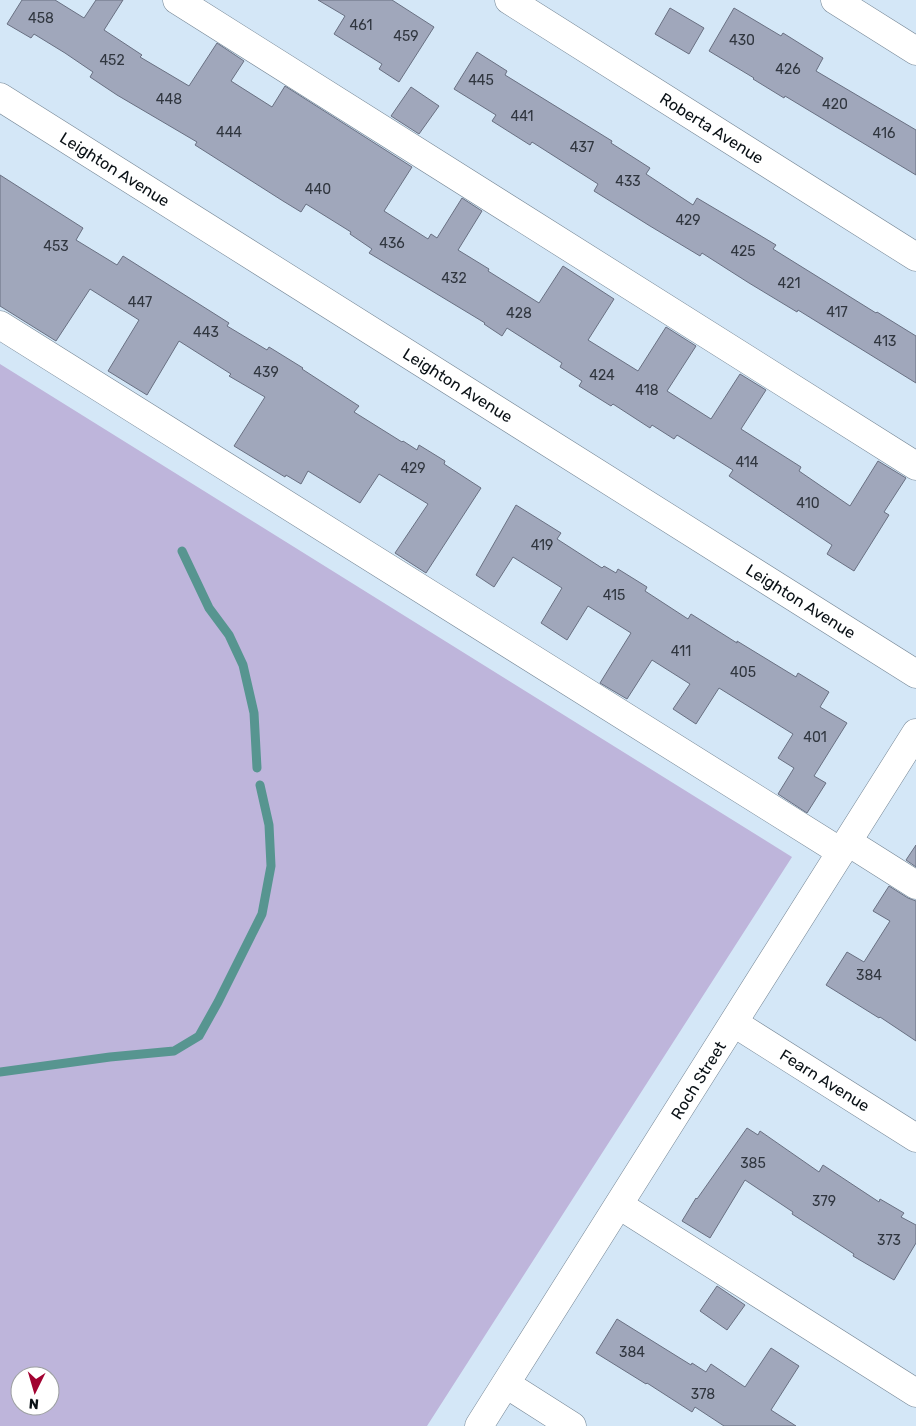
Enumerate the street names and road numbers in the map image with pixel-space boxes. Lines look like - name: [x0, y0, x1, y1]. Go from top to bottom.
- street label: Roberta Avenue: [656, 89, 767, 168]
- street label: Leighton Avenue: [56, 128, 173, 211]
- street label: Leighton Avenue: [399, 344, 516, 427]
- street label: Leighton Avenue: [742, 560, 859, 643]
- street label: Roch Street: [667, 1038, 730, 1123]
- street label: Fearn Avenue: [776, 1045, 873, 1116]

